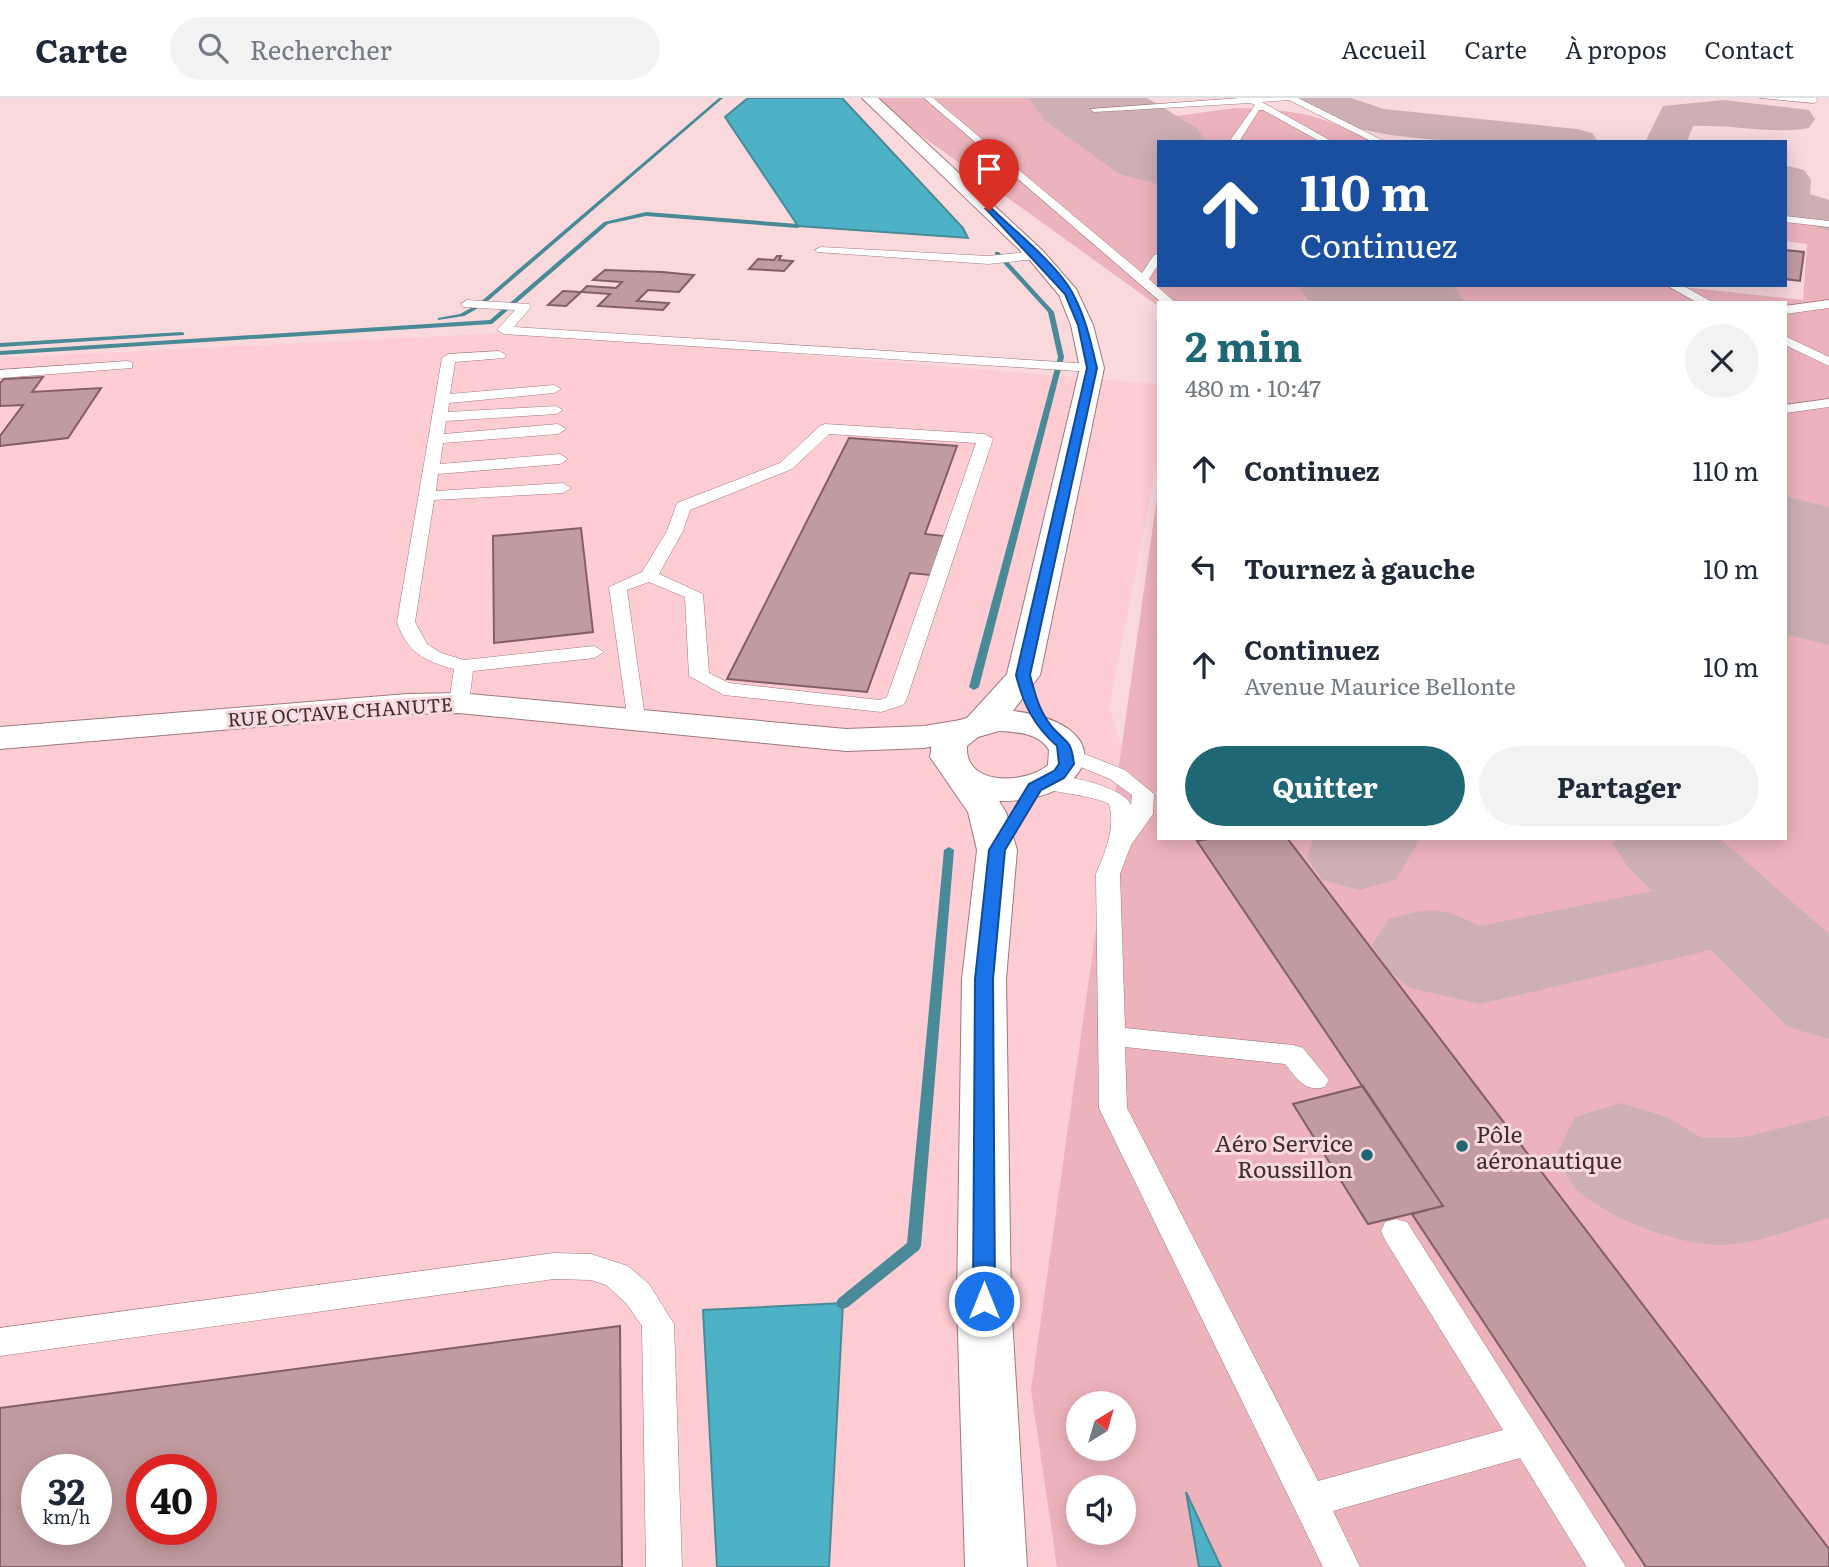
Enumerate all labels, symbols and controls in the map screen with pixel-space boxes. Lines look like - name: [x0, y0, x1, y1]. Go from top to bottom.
- search box: [170, 17, 660, 80]
- text: Carte: [35, 24, 128, 73]
- icon: search: [194, 29, 232, 67]
- text: Rechercher: [250, 29, 392, 68]
- text: Accueil: [1341, 31, 1426, 66]
- text: Carte: [1464, 31, 1527, 66]
- text: À propos: [1565, 31, 1666, 66]
- text: Contact: [1704, 31, 1794, 66]
- pin: [959, 139, 1019, 211]
- icon: arrive: [970, 150, 1008, 188]
- text: 110 m: [1300, 153, 1429, 226]
- icon: ahead: [1185, 168, 1276, 259]
- text: Continuez: [1300, 220, 1457, 268]
- text: 2 min: [1185, 313, 1302, 375]
- button: close: [1685, 324, 1759, 398]
- text: 480 m · 10:47: [1185, 370, 1321, 404]
- icon: ahead: [1185, 450, 1223, 488]
- text: Continuez: [1244, 450, 1380, 489]
- text: 110 m: [1692, 450, 1759, 489]
- icon: left: [1185, 548, 1223, 586]
- text: Tournez à gauche: [1244, 548, 1475, 587]
- text: 10 m: [1703, 548, 1759, 587]
- text: Continuez: [1244, 629, 1380, 668]
- icon: ahead: [1185, 646, 1223, 684]
- text: 10 m: [1703, 646, 1759, 685]
- text: Avenue Maurice Bellonte: [1244, 668, 1516, 702]
- street label: RUE OCTAVE CHANUTE: [226, 689, 454, 733]
- button: Quitter: [1185, 746, 1465, 826]
- button: Partager: [1479, 746, 1759, 826]
- place label: Pôle aéronautique: [1476, 1116, 1622, 1176]
- place label: Aéro Service Roussillon: [1215, 1125, 1353, 1185]
- marker: Pôle aéronautique: [1454, 1138, 1470, 1154]
- marker: Aéro Service Roussillon: [1359, 1147, 1375, 1163]
- position arrow: [947, 1264, 1021, 1338]
- north arrow: [1066, 1391, 1136, 1461]
- map controls: [1066, 1391, 1136, 1545]
- speed limit sign: 40: [126, 1454, 217, 1545]
- text: 32: [48, 1464, 85, 1516]
- button: sound: [1066, 1475, 1136, 1545]
- text: km/h: [43, 1503, 90, 1530]

